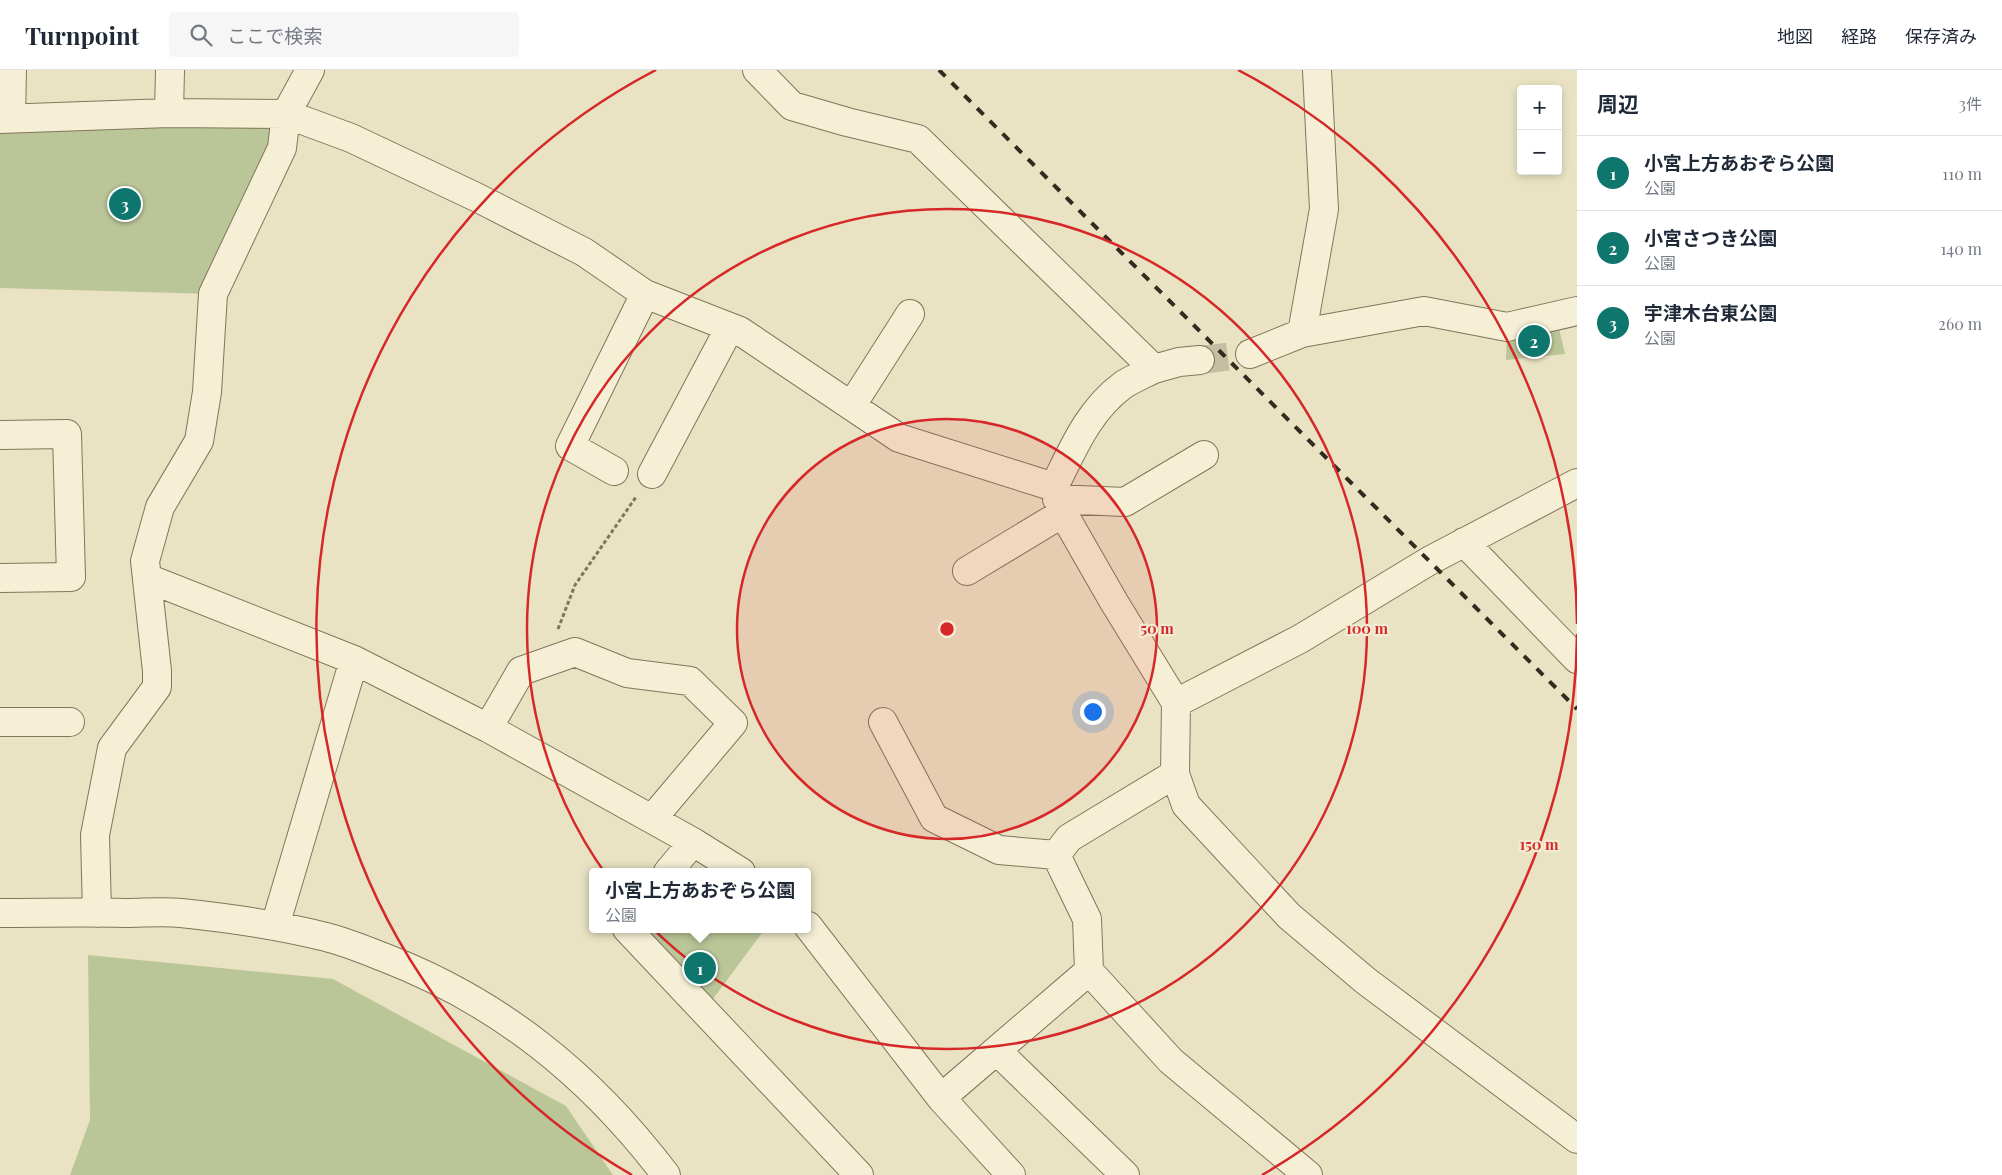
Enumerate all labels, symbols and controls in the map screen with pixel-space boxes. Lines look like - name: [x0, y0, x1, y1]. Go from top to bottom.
- search box: [169, 12, 519, 57]
- text: Turnpoint: [25, 19, 139, 51]
- icon: search: [187, 21, 215, 49]
- text: ここで検索: [227, 22, 322, 48]
- text: 地図: [1777, 24, 1813, 48]
- text: 経路: [1841, 24, 1877, 48]
- text: 保存済み: [1905, 24, 1977, 48]
- map controls: [1517, 85, 1562, 175]
- button: +: [1517, 85, 1562, 130]
- text: 周辺: [1597, 89, 1639, 117]
- text: 3件: [1959, 93, 1982, 114]
- button: −: [1517, 130, 1562, 175]
- text: 小宮上方あおぞら公園: [1644, 149, 1834, 175]
- text: 1: [1610, 163, 1616, 184]
- text: 110 m: [1942, 163, 1982, 184]
- text: 公園: [1644, 177, 1676, 198]
- pin: 3: [109, 185, 141, 223]
- text: 小宮さつき公園: [1644, 224, 1777, 250]
- text: 2: [1609, 238, 1617, 259]
- text: 140 m: [1940, 238, 1982, 259]
- text: 公園: [1644, 252, 1676, 273]
- text: 宇津木台東公園: [1644, 299, 1777, 325]
- text: 3: [1609, 313, 1617, 334]
- text: 260 m: [1938, 313, 1982, 334]
- pin: 2: [1518, 322, 1550, 360]
- text: 公園: [1644, 327, 1676, 348]
- text: 50 m: [1140, 618, 1174, 638]
- text: 100 m: [1346, 618, 1389, 638]
- centre of rings: [938, 620, 956, 638]
- your location: [1080, 699, 1106, 725]
- text: 150 m: [1519, 834, 1559, 854]
- popup: [589, 868, 811, 933]
- text: 小宮上方あおぞら公園: [605, 876, 795, 902]
- text: 公園: [605, 904, 637, 925]
- pin: 1: [684, 949, 716, 987]

